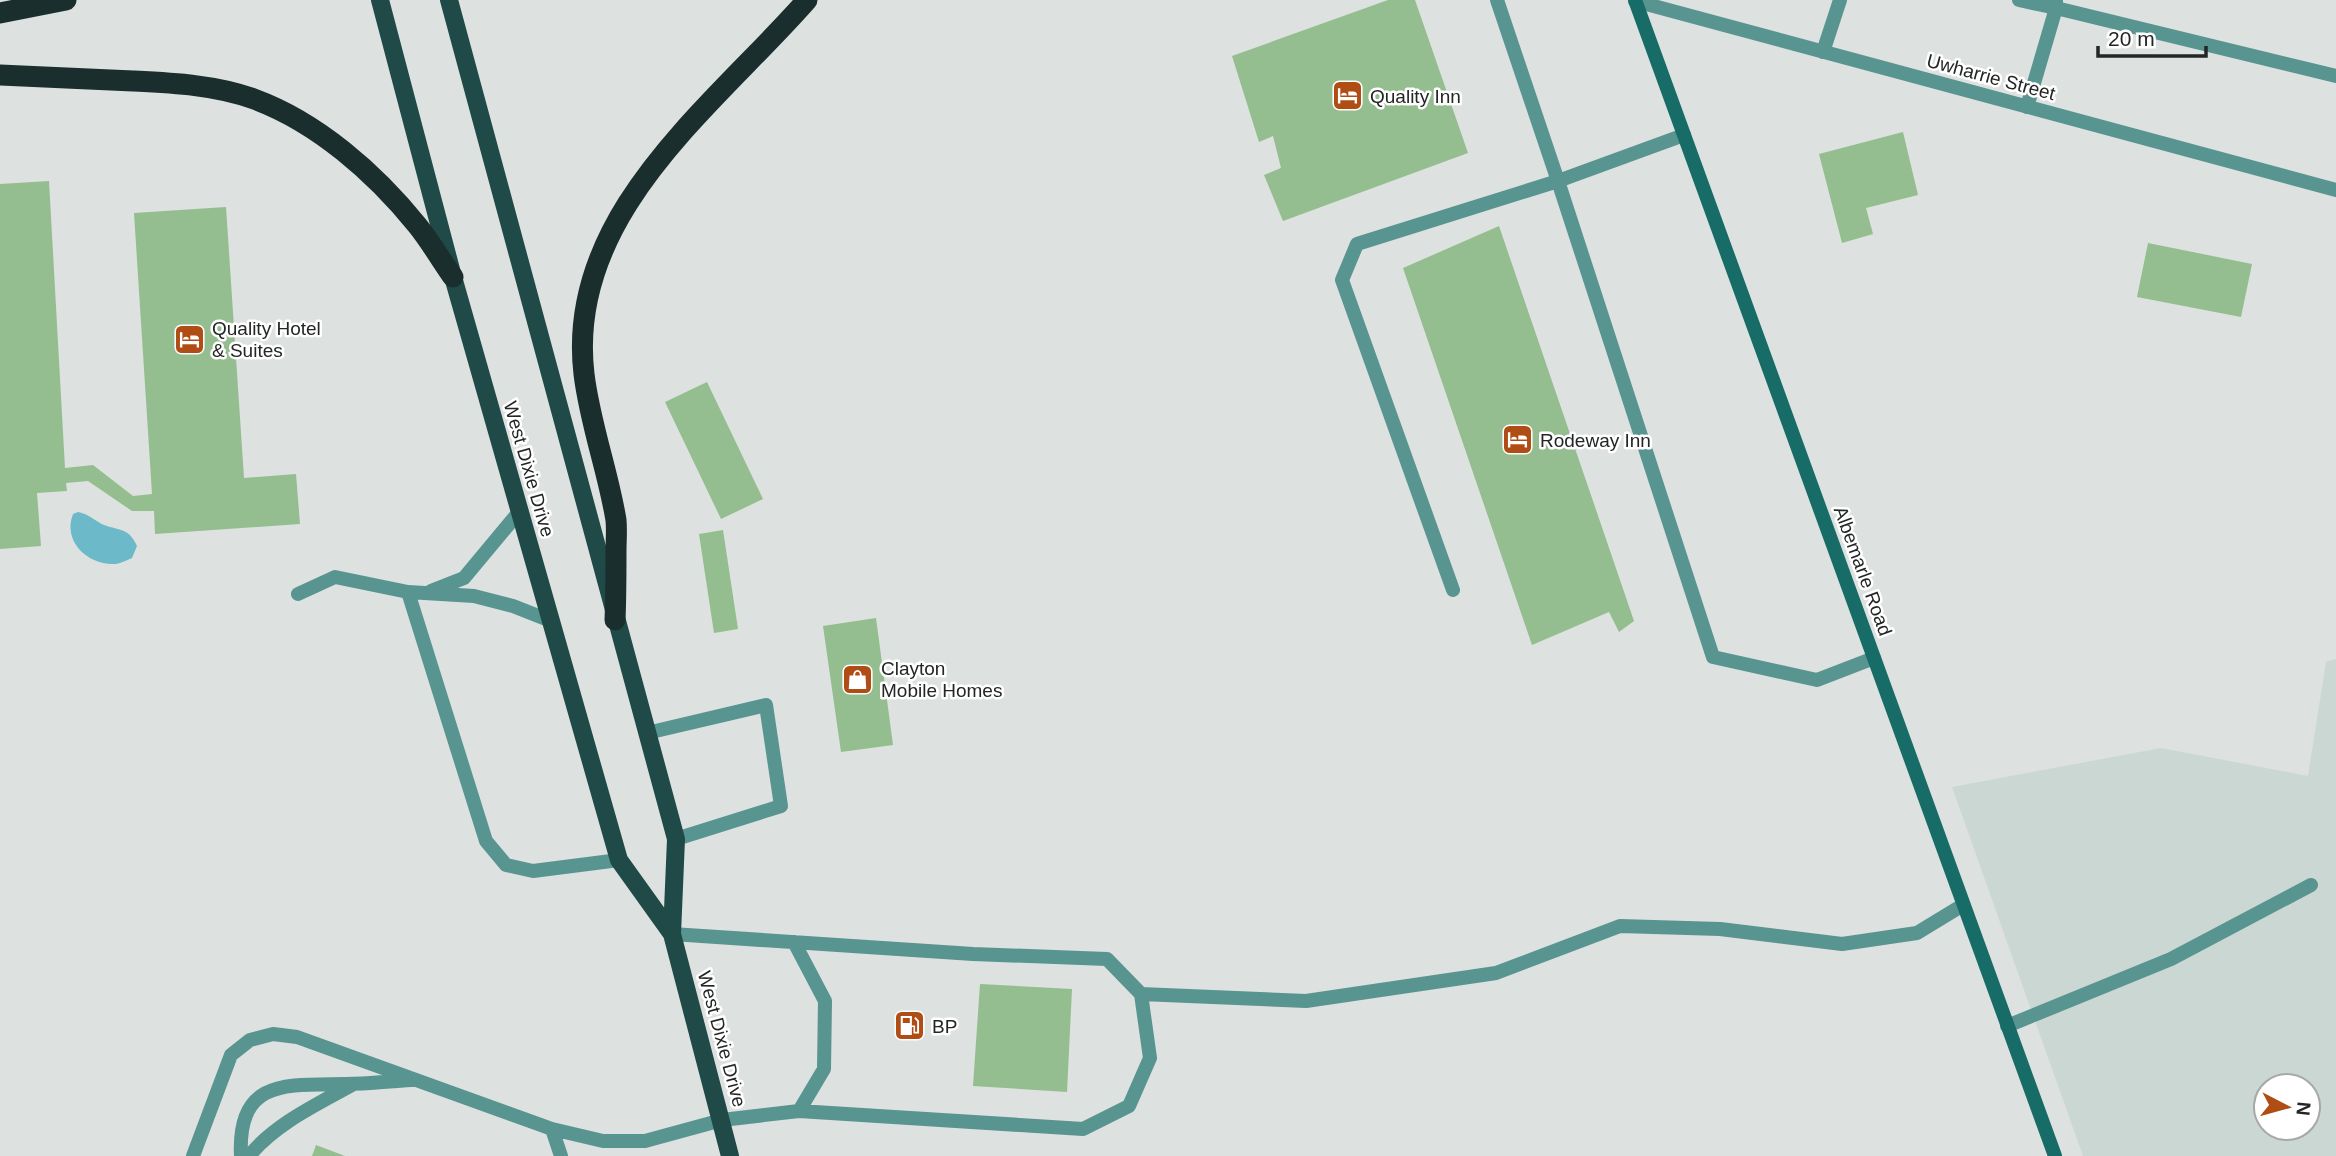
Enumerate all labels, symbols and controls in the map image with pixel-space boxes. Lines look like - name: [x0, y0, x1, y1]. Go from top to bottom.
- scale bar: [2098, 14, 2206, 58]
- text: 20 m: [2108, 27, 2155, 50]
- street label: Uwharrie Street: [1925, 50, 2058, 104]
- hotel icon: Quality Inn: [1330, 79, 1364, 113]
- place label: Quality Inn: [1370, 86, 1461, 107]
- place label: Quality Hotel & Suites: [212, 318, 321, 361]
- hotel icon: Quality Hotel & Suites: [172, 322, 206, 356]
- street label: West Dixie Drive: [500, 399, 558, 539]
- hotel icon: Rodeway Inn: [1500, 423, 1534, 457]
- place label: Rodeway Inn: [1540, 430, 1651, 451]
- street label: Albemarle Road: [1830, 503, 1896, 639]
- place label: Clayton Mobile Homes: [881, 658, 1002, 701]
- shop icon: Clayton Mobile Homes: [841, 662, 875, 696]
- street label: West Dixie Drive: [694, 969, 750, 1109]
- fuel station icon: BP: [892, 1009, 926, 1043]
- place label: BP: [932, 1016, 957, 1037]
- north arrow: [2252, 1072, 2322, 1142]
- text: N: [2292, 1101, 2315, 1117]

